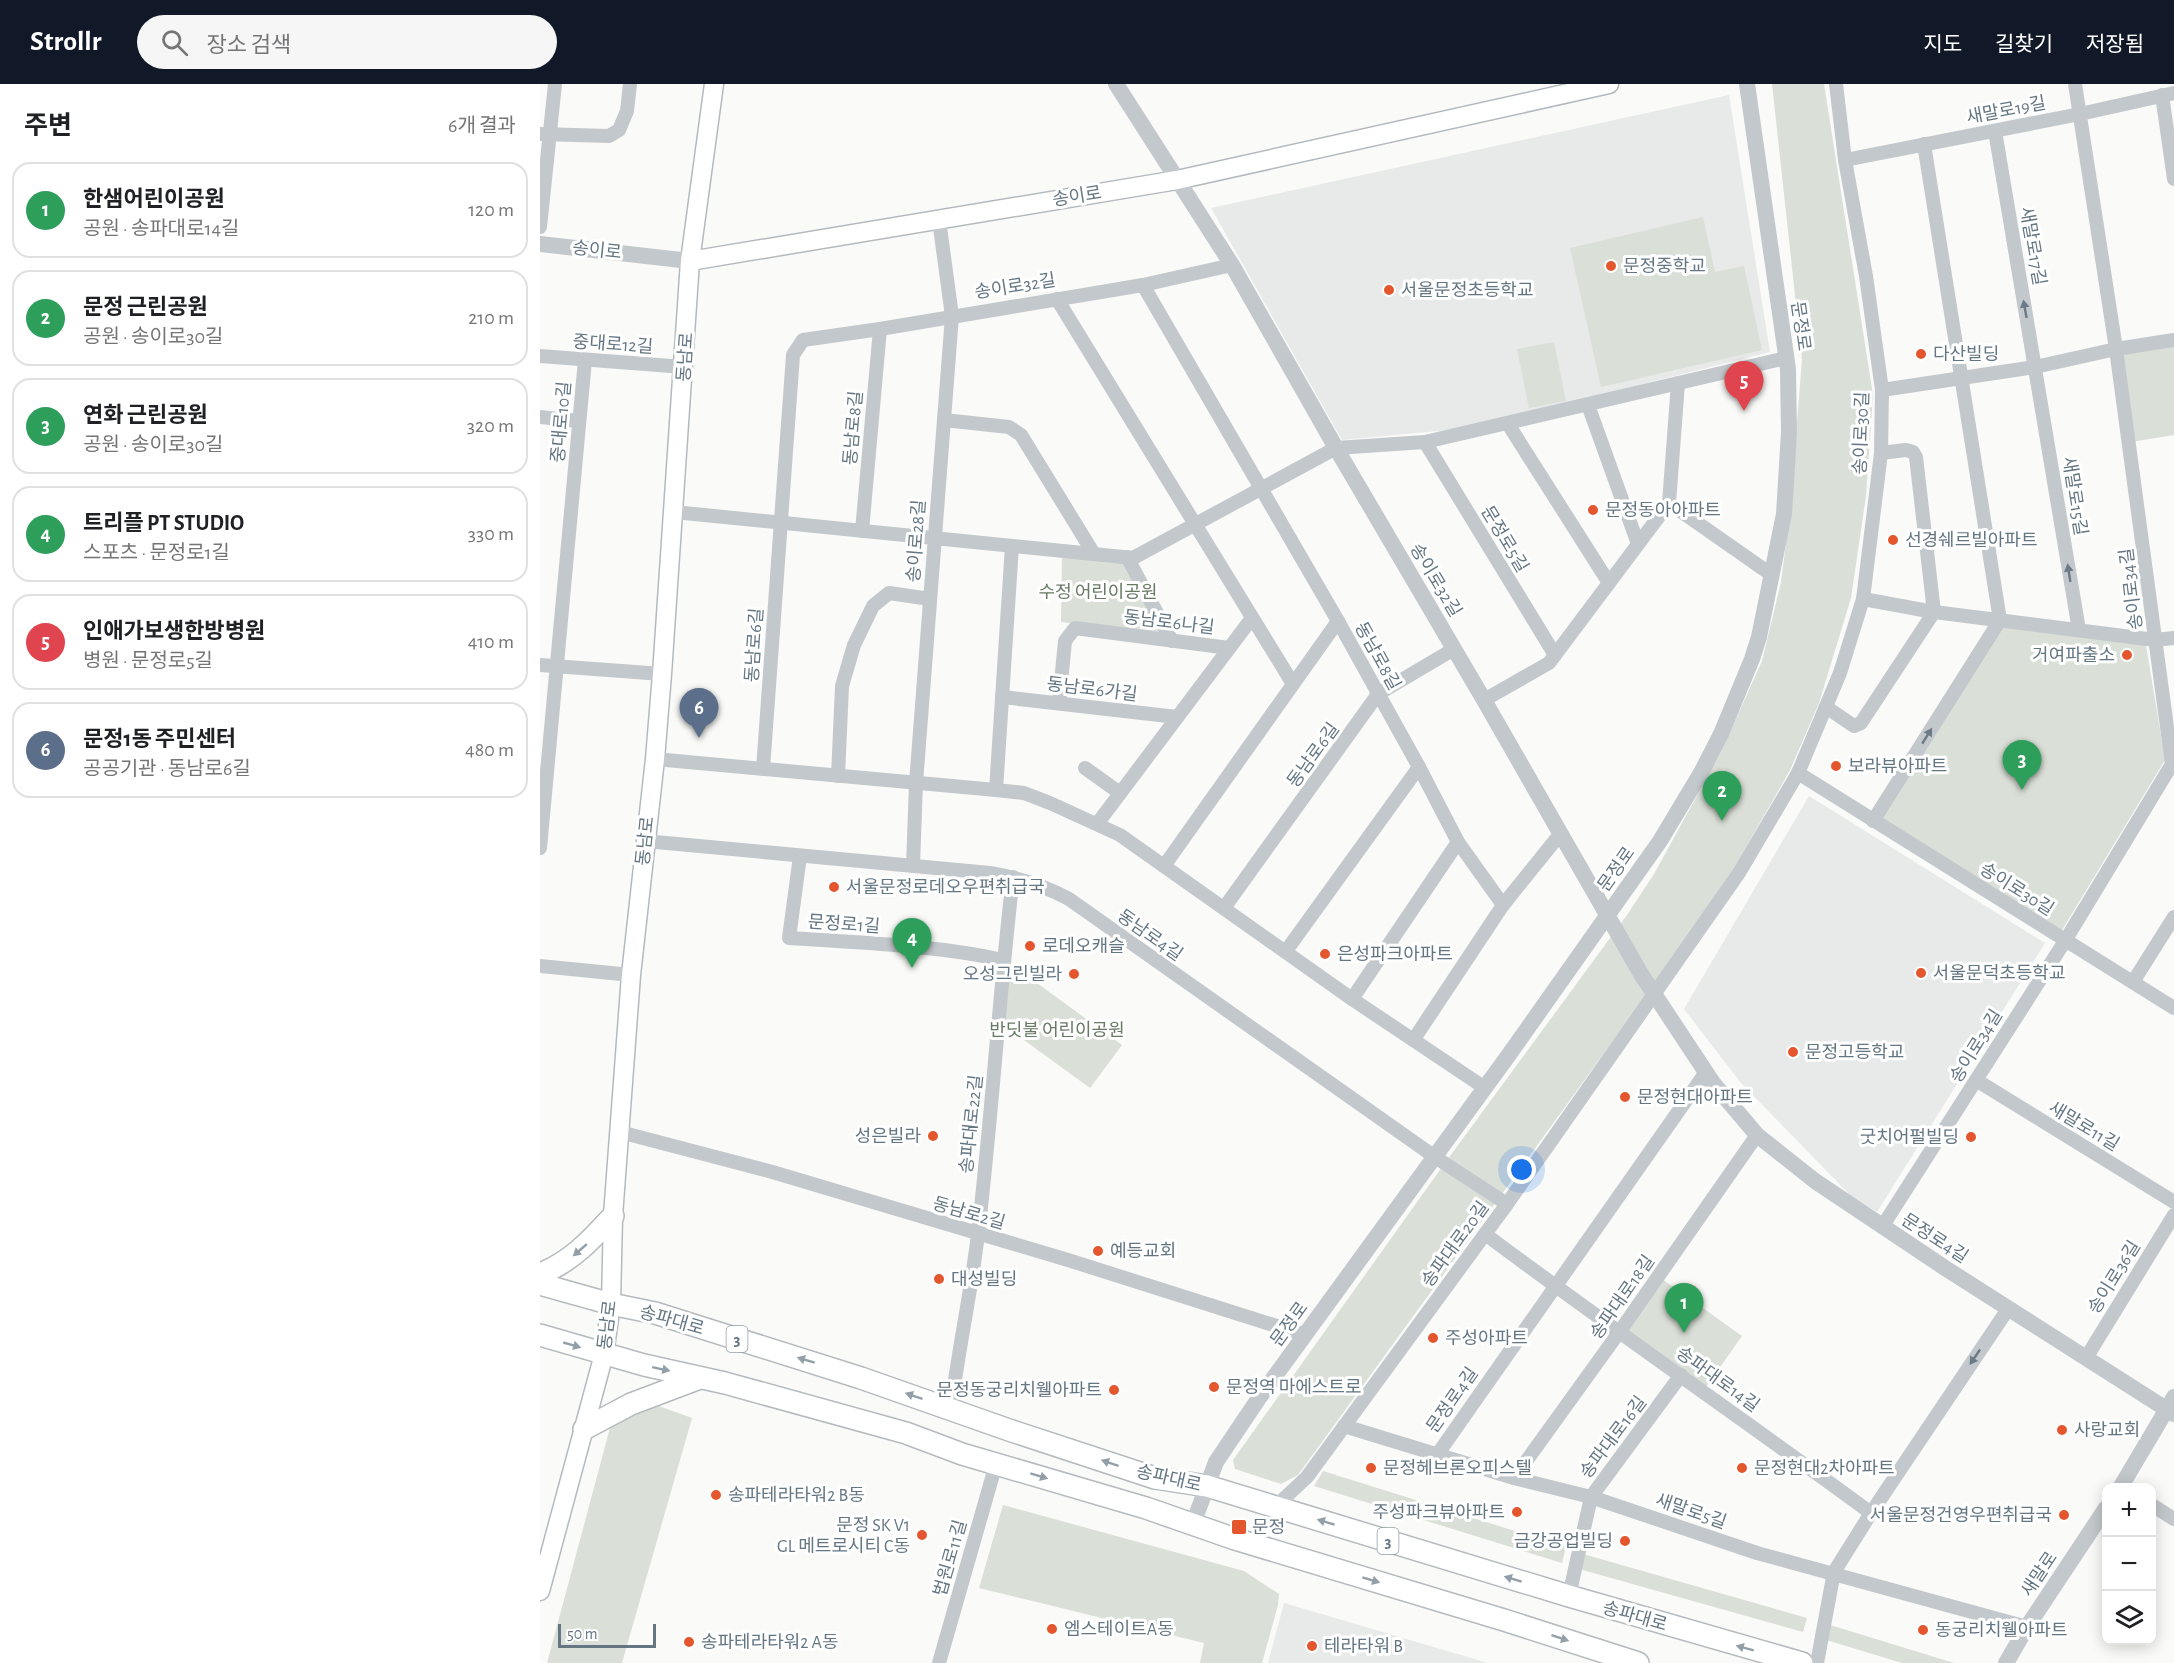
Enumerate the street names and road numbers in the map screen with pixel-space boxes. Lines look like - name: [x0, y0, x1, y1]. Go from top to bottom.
- street label: 새말로19길: [1965, 93, 2048, 128]
- street label: 송이로: [1051, 182, 1103, 210]
- street label: 새말로17길: [2016, 205, 2049, 287]
- street label: 송이로: [571, 237, 623, 263]
- street label: 송이로32길: [973, 270, 1057, 302]
- street label: 문정로: [1788, 300, 1814, 352]
- street label: 중대로12길: [572, 332, 654, 357]
- street label: 동남로: [674, 332, 697, 382]
- street label: 중대로10길: [548, 380, 575, 464]
- street label: 동남로8길: [841, 390, 866, 466]
- street label: 송이로30길: [1850, 391, 1872, 475]
- street label: 새말로15길: [2059, 455, 2090, 537]
- street label: 송이로28길: [903, 499, 929, 583]
- street label: 문정로5길: [1477, 502, 1533, 576]
- street label: 송이로32길: [1406, 540, 1466, 620]
- street label: 송이로34길: [2116, 547, 2146, 631]
- street label: 동남로6길: [742, 607, 767, 683]
- street label: 동남로6나길: [1122, 608, 1215, 637]
- street label: 동남로8길: [1351, 619, 1404, 694]
- street label: 동남로6가길: [1045, 675, 1138, 704]
- street label: 동남로6길: [1284, 719, 1343, 791]
- street label: 동남로: [633, 815, 658, 867]
- street label: 문정로: [1594, 843, 1638, 895]
- street label: 송이로30길: [1976, 858, 2058, 920]
- street label: 동남로4길: [1114, 906, 1186, 965]
- street label: 문정로1길: [807, 911, 881, 937]
- street label: 송이로34길: [1946, 1006, 2006, 1086]
- street label: 송파대로22길: [957, 1074, 986, 1174]
- street label: 새말로11길: [2045, 1098, 2122, 1155]
- street label: 동남로2길: [930, 1194, 1007, 1233]
- street label: 송파대로20길: [1418, 1198, 1493, 1291]
- street label: 문정로4길: [1898, 1209, 1972, 1267]
- street label: 송이로36길: [2084, 1237, 2144, 1317]
- street label: 송파대로18길: [1587, 1252, 1658, 1343]
- street label: 문정로: [1266, 1298, 1312, 1350]
- street label: 동남로: [595, 1299, 620, 1351]
- street label: 송파대로: [637, 1302, 706, 1339]
- road number: 3: [726, 1326, 748, 1352]
- street label: 송파대로14길: [1673, 1343, 1763, 1416]
- street label: 문정로4길: [1422, 1364, 1482, 1436]
- street label: 송파대로16길: [1576, 1393, 1650, 1482]
- street label: 송파대로: [1134, 1462, 1203, 1495]
- street label: 새말로5길: [1653, 1490, 1729, 1532]
- street label: 법원로11길: [931, 1518, 970, 1599]
- road number: 3: [1378, 1528, 1398, 1554]
- street label: 새말로: [2018, 1548, 2061, 1600]
- street label: 송파대로: [1600, 1598, 1669, 1635]

